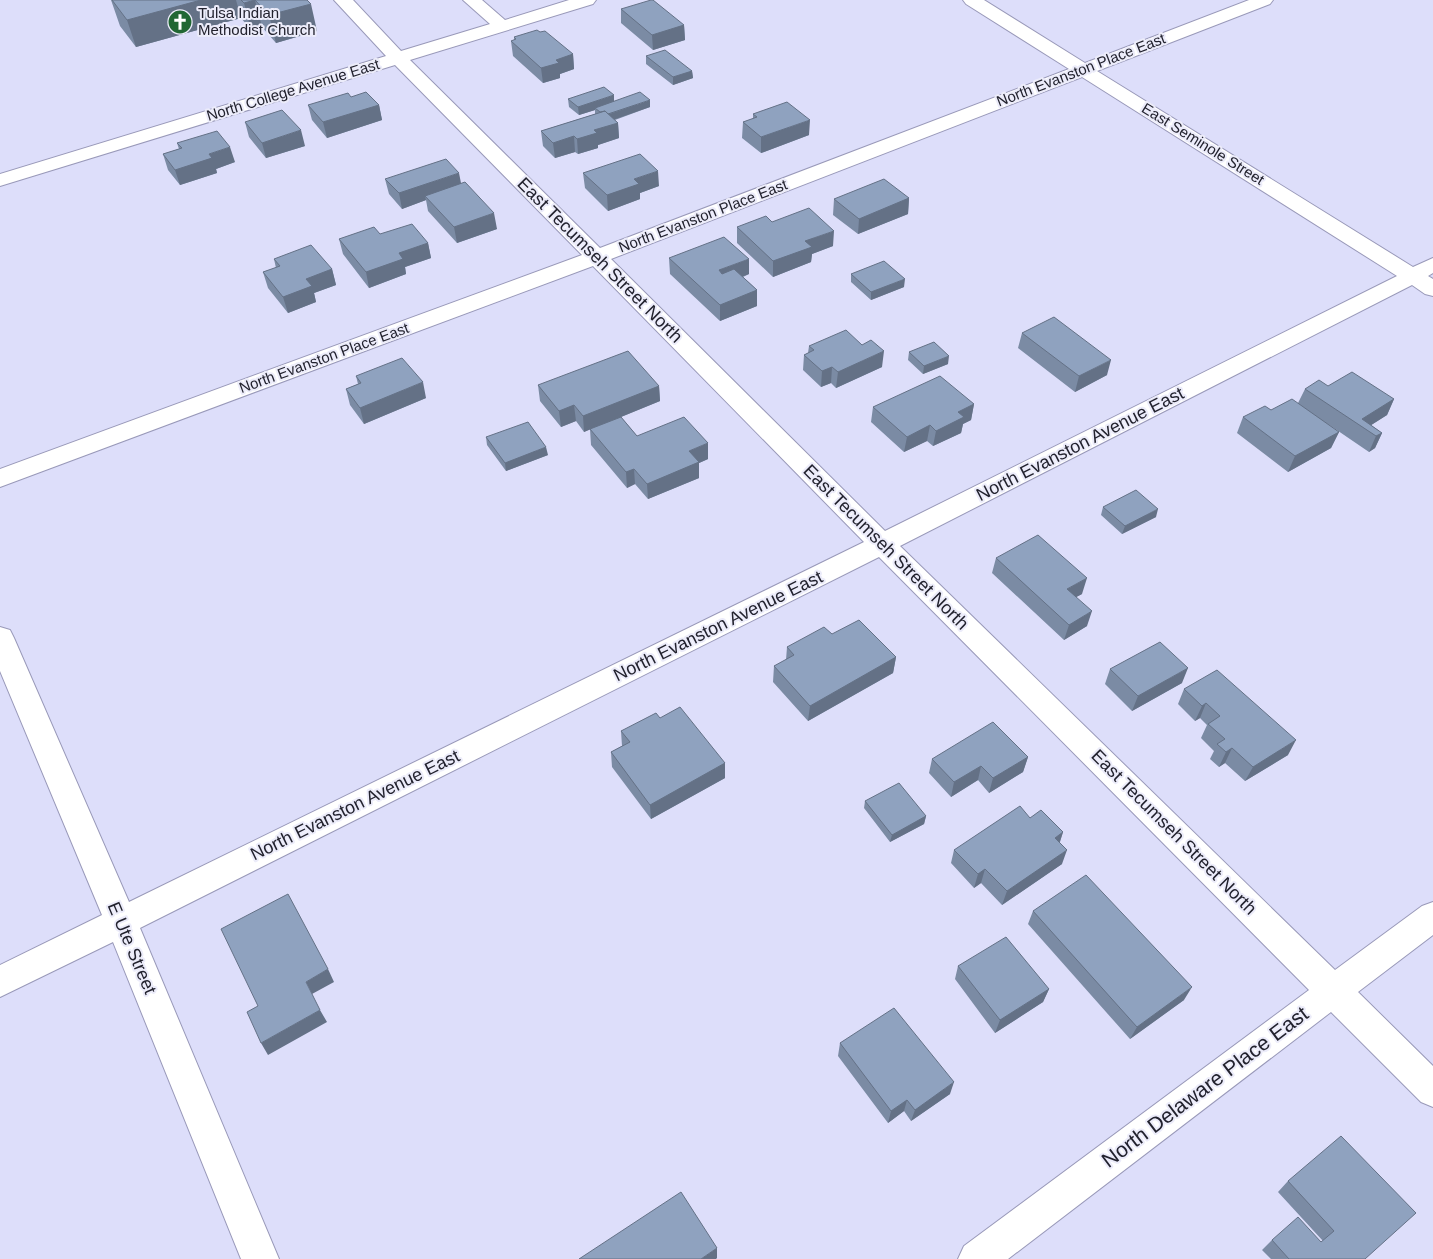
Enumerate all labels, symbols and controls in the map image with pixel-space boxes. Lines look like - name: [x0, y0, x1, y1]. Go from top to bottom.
- place label: Tulsa Indian Methodist Church: [198, 4, 316, 38]
- church icon: Tulsa Indian Methodist Church: [167, 9, 193, 35]
- street label: North Evanston Place East: [994, 29, 1168, 110]
- street label: North College Avenue East: [204, 55, 382, 124]
- street label: East Seminole Street: [1139, 99, 1268, 189]
- street label: East Tecumseh Street North: [513, 173, 687, 347]
- street label: North Evanston Place East: [616, 175, 790, 256]
- street label: North Evanston Place East: [237, 319, 412, 396]
- street label: North Evanston Avenue East: [973, 383, 1187, 505]
- street label: East Tecumseh Street North: [799, 460, 973, 634]
- street label: North Evanston Avenue East: [610, 567, 826, 685]
- street label: East Tecumseh Street North: [1087, 745, 1261, 919]
- street label: North Evanston Avenue East: [247, 746, 463, 864]
- street label: E Ute Street: [104, 899, 160, 997]
- street label: North Delaware Place East: [1097, 1001, 1312, 1172]

